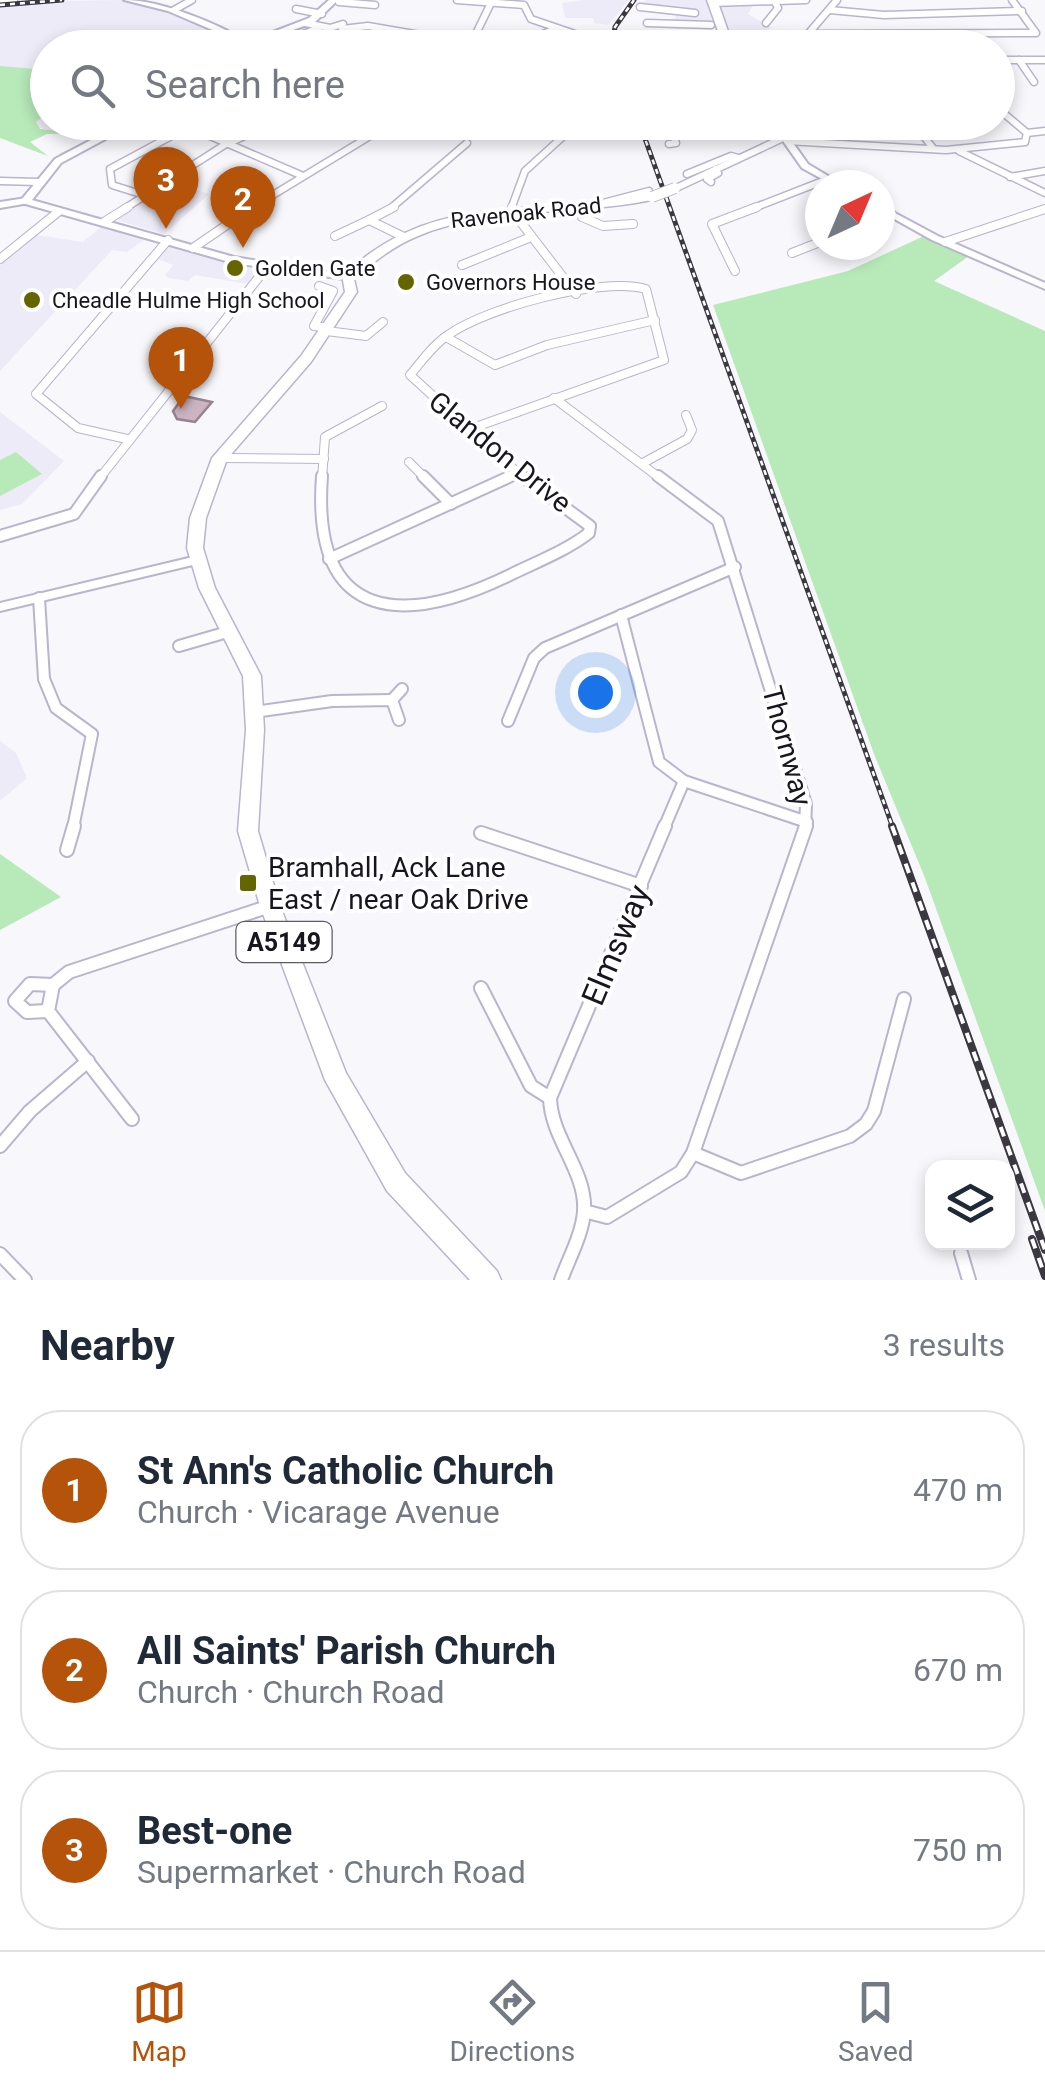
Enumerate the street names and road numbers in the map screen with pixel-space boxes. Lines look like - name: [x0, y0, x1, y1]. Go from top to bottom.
- street label: Ravenoak Road: [449, 193, 603, 233]
- street label: Glandon Drive: [422, 385, 578, 519]
- street label: Thornway: [755, 683, 819, 809]
- street label: Elmsway: [574, 879, 658, 1011]
- road number: A5149: [236, 922, 332, 962]

